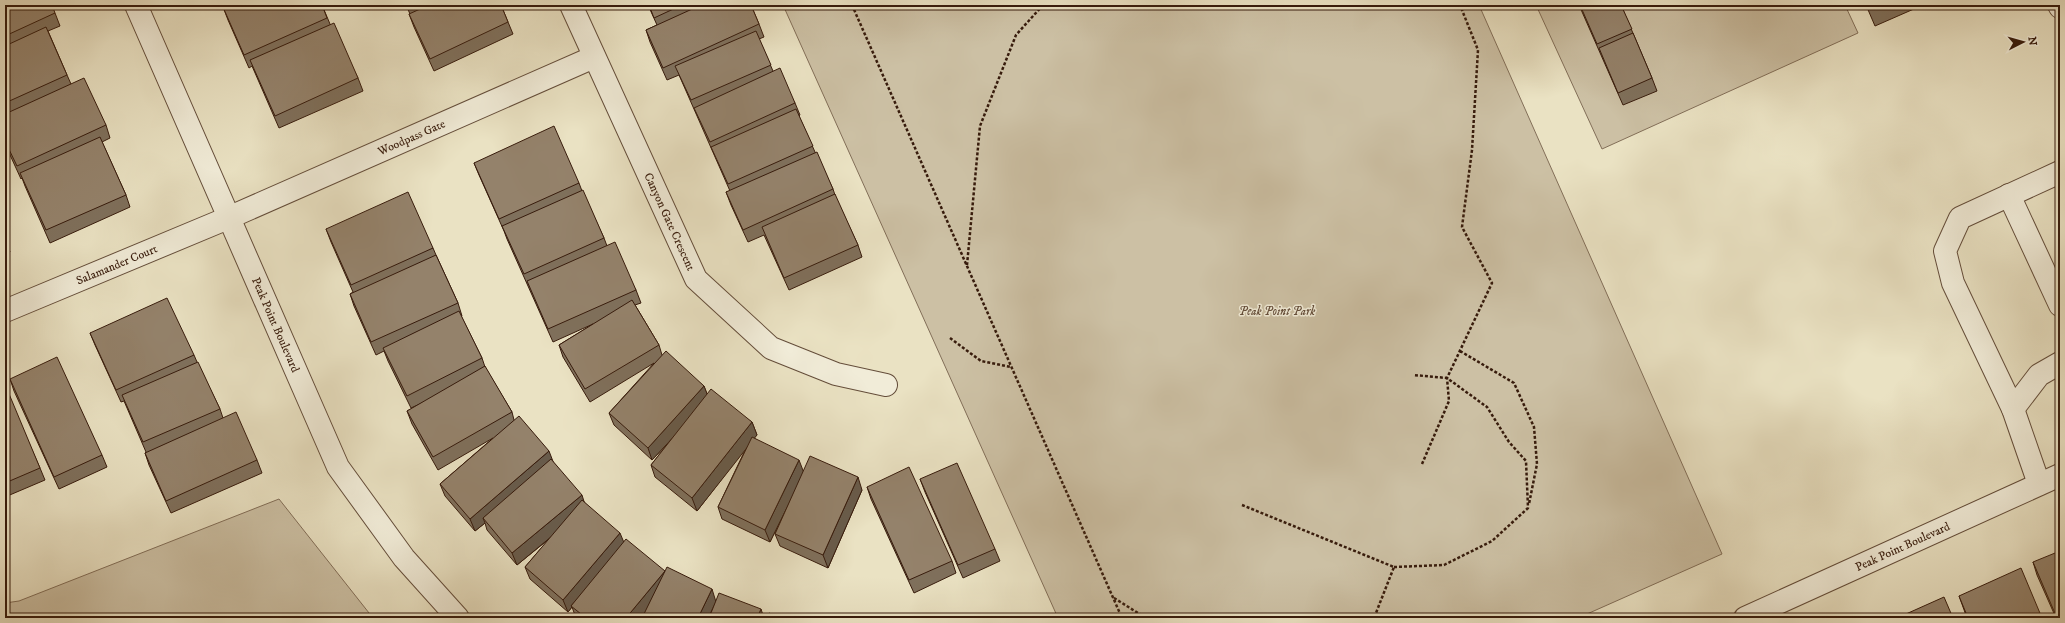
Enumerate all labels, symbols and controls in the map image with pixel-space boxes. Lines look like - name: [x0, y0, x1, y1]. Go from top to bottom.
- north arrow: [2003, 22, 2043, 62]
- text: N: [2025, 36, 2039, 46]
- street label: Woodpass Gate: [375, 116, 448, 160]
- street label: Canyon Gate Crescent: [640, 170, 698, 273]
- street label: Salamander Court: [74, 241, 160, 288]
- street label: Peak Point Boulevard: [248, 275, 303, 375]
- park label: Peak Point Park: [1239, 304, 1315, 319]
- street label: Peak Point Boulevard: [1853, 519, 1952, 575]

